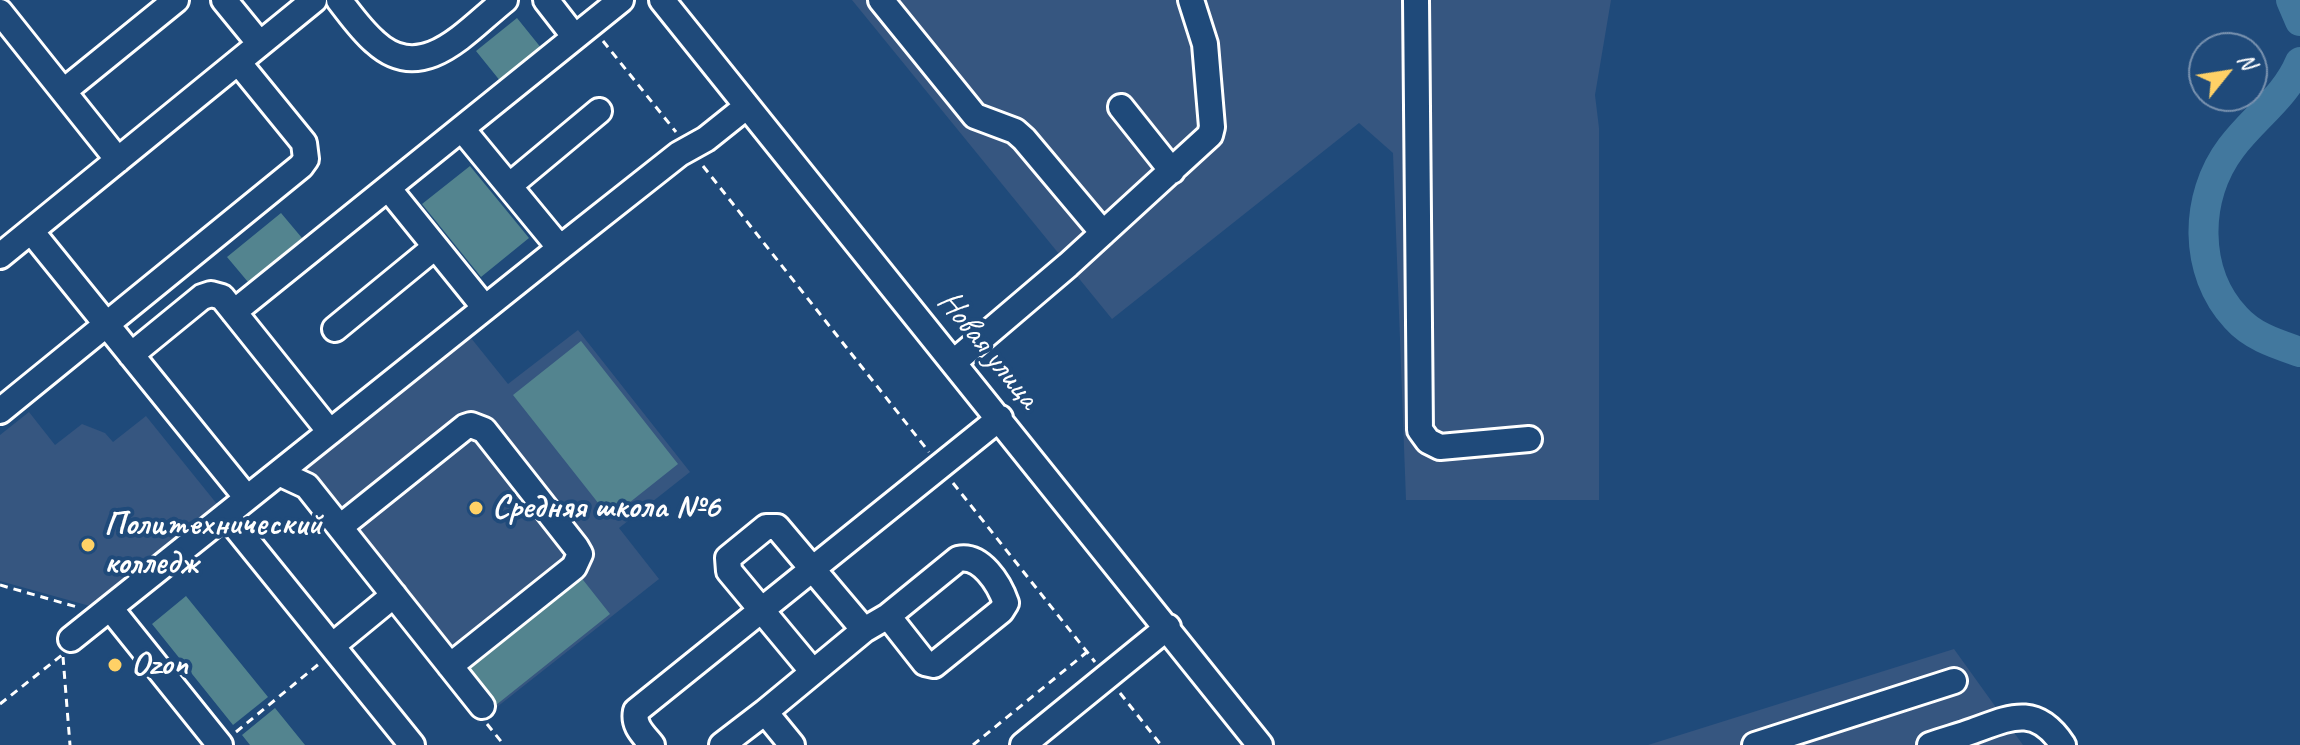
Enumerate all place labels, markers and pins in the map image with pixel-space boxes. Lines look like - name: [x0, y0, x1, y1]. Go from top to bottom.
- place label: Средняя школа №6: [492, 488, 720, 528]
- marker: Средняя школа №6: [467, 499, 485, 517]
- place label: Политехнический колледж: [104, 505, 322, 584]
- marker: Политехнический колледж: [79, 536, 97, 554]
- place label: Ozon: [131, 645, 188, 685]
- marker: Ozon: [106, 656, 124, 674]

